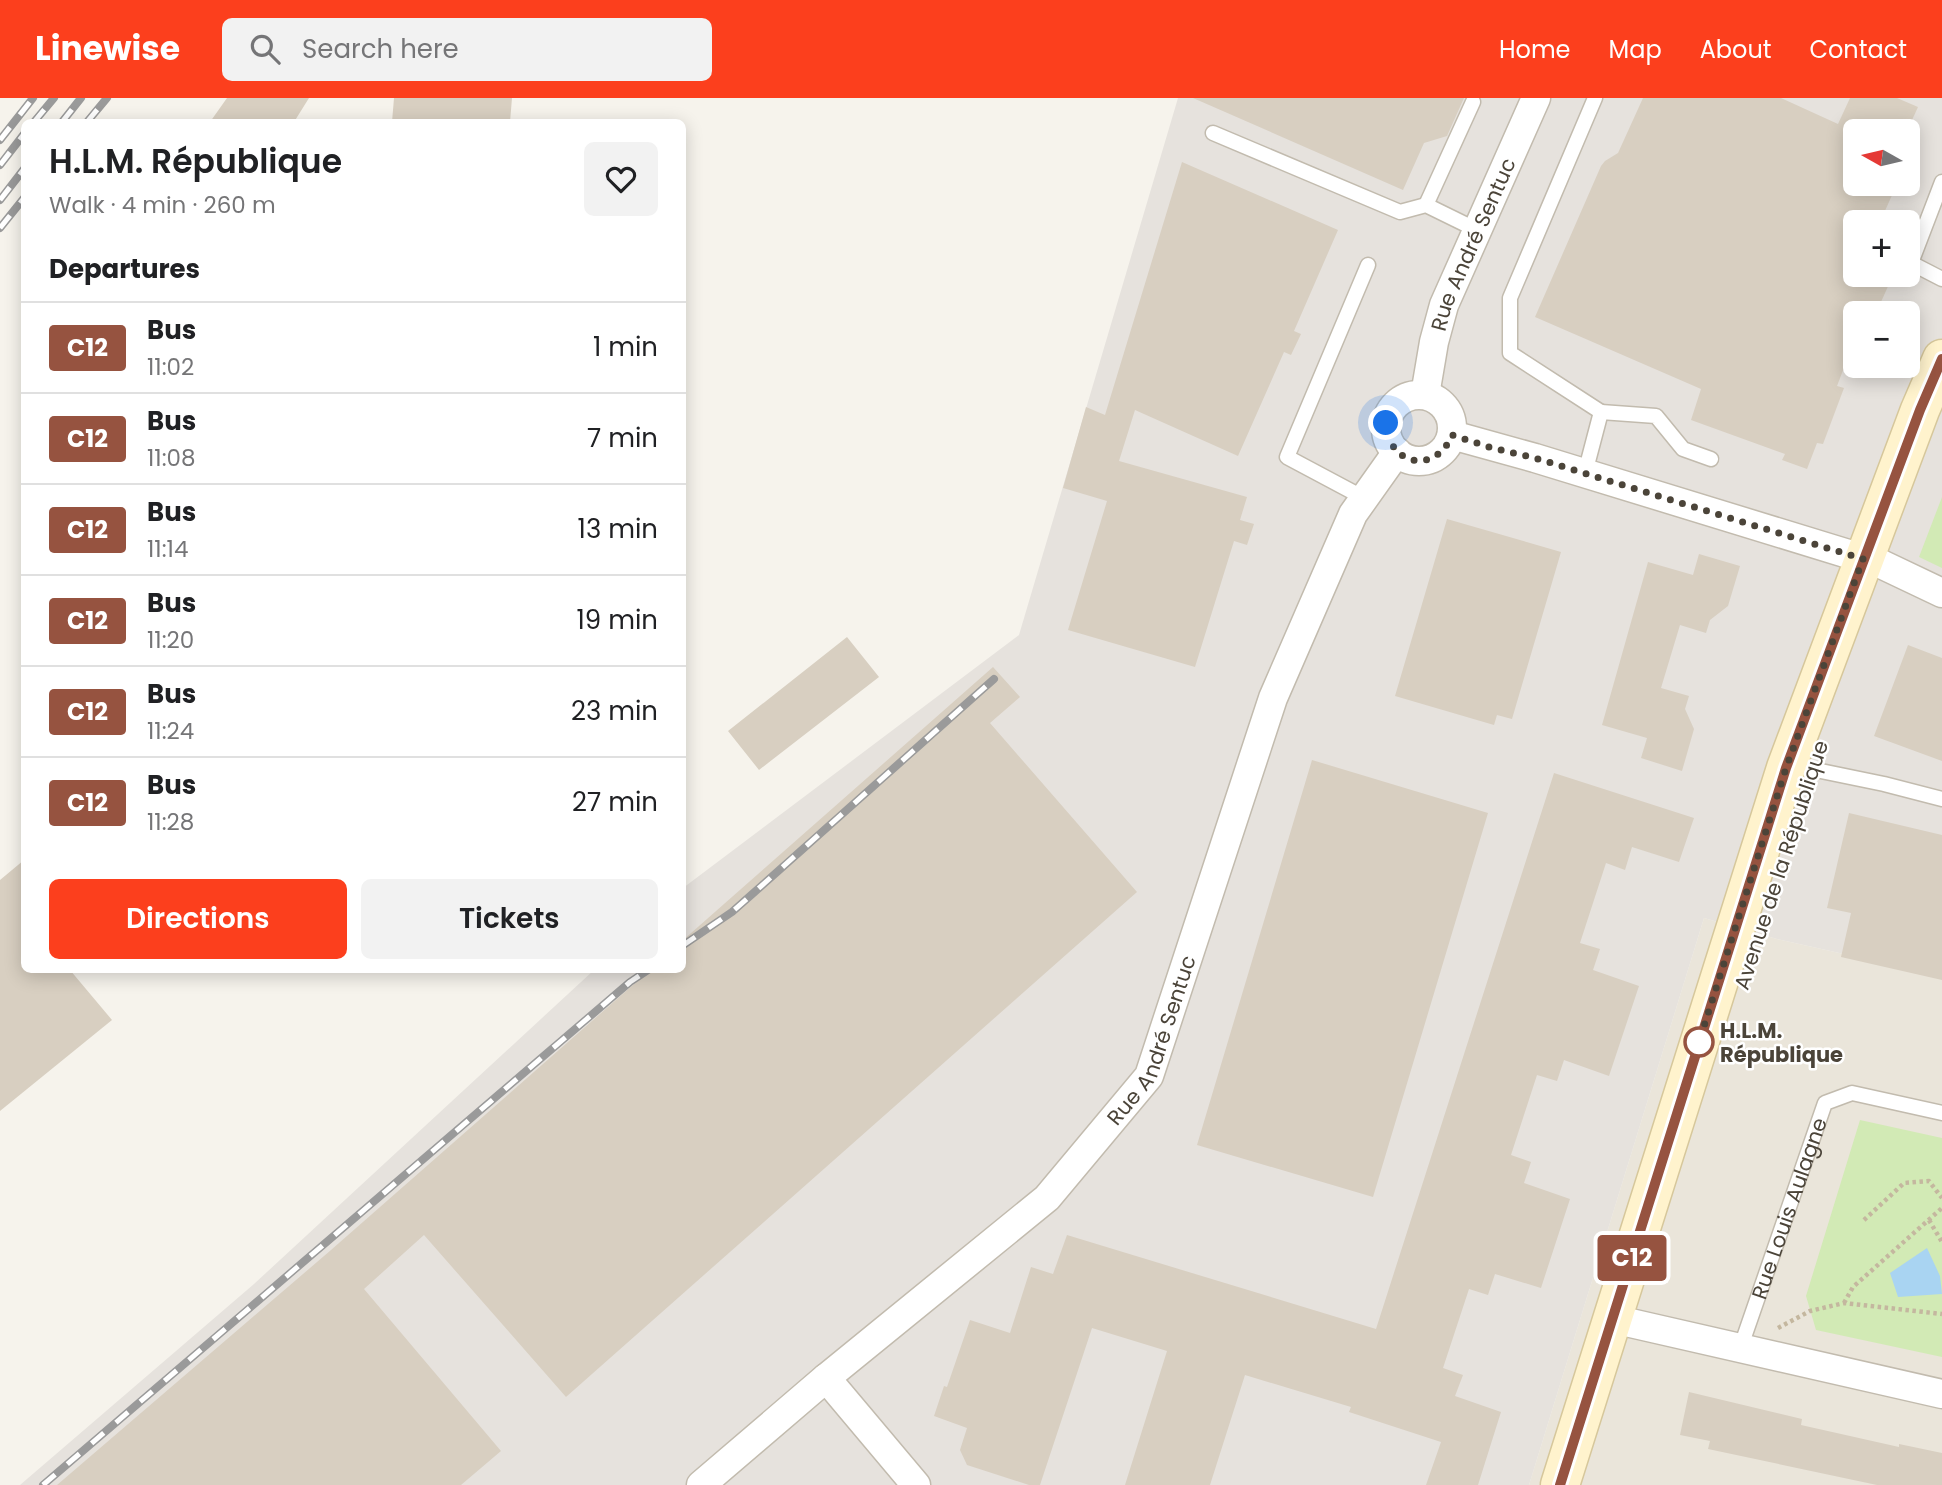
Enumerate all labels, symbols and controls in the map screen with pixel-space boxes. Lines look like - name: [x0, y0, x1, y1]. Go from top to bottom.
- search box: [222, 18, 712, 81]
- text: Linewise: [35, 25, 180, 72]
- icon: search: [246, 30, 284, 68]
- text: Search here: [302, 31, 459, 67]
- text: Home: [1499, 33, 1571, 66]
- text: Map: [1609, 33, 1662, 66]
- text: About: [1700, 33, 1771, 66]
- text: Contact: [1809, 33, 1907, 66]
- north arrow: [1843, 119, 1920, 196]
- map controls: [1843, 119, 1920, 378]
- text: H.L.M. République: [49, 138, 342, 185]
- button: heart: [584, 142, 658, 216]
- street label: Rue André Sentuc: [1423, 153, 1522, 334]
- text: Walk · 4 min · 260 m: [49, 189, 276, 221]
- button: +: [1843, 210, 1920, 287]
- text: Departures: [49, 251, 200, 287]
- button: −: [1843, 301, 1920, 378]
- text: Bus: [147, 312, 196, 348]
- text: 1 min: [593, 329, 658, 365]
- text: C12: [67, 331, 108, 364]
- text: 11:02: [147, 351, 194, 383]
- text: Bus: [147, 403, 196, 439]
- your location: [1368, 405, 1403, 440]
- text: 7 min: [587, 420, 658, 456]
- text: C12: [67, 422, 108, 455]
- text: 11:08: [147, 442, 196, 474]
- text: Bus: [147, 494, 196, 530]
- text: 13 min: [578, 511, 658, 547]
- text: C12: [67, 513, 108, 546]
- text: 11:14: [147, 533, 188, 565]
- text: Bus: [147, 585, 196, 621]
- text: 19 min: [577, 602, 658, 638]
- text: C12: [67, 604, 108, 637]
- text: 11:20: [147, 624, 194, 656]
- text: Bus: [147, 676, 196, 712]
- text: 23 min: [571, 693, 658, 729]
- text: C12: [67, 695, 108, 728]
- text: 11:24: [147, 715, 194, 747]
- street label: Avenue de la République: [1727, 736, 1835, 994]
- text: Bus: [147, 767, 196, 803]
- text: 27 min: [572, 784, 658, 820]
- text: C12: [67, 786, 108, 819]
- text: 11:28: [147, 806, 194, 838]
- button: Directions: [49, 879, 347, 959]
- button: Tickets: [361, 879, 658, 959]
- street label: Rue André Sentuc: [1100, 951, 1202, 1131]
- place label: H.L.M. République: [1720, 1016, 1843, 1069]
- marker: H.L.M. République: [1684, 1027, 1714, 1057]
- street label: Rue Louis Aulagne: [1744, 1114, 1833, 1303]
- line badge: C12: [1592, 1235, 1672, 1281]
- text: C12: [1611, 1241, 1653, 1274]

